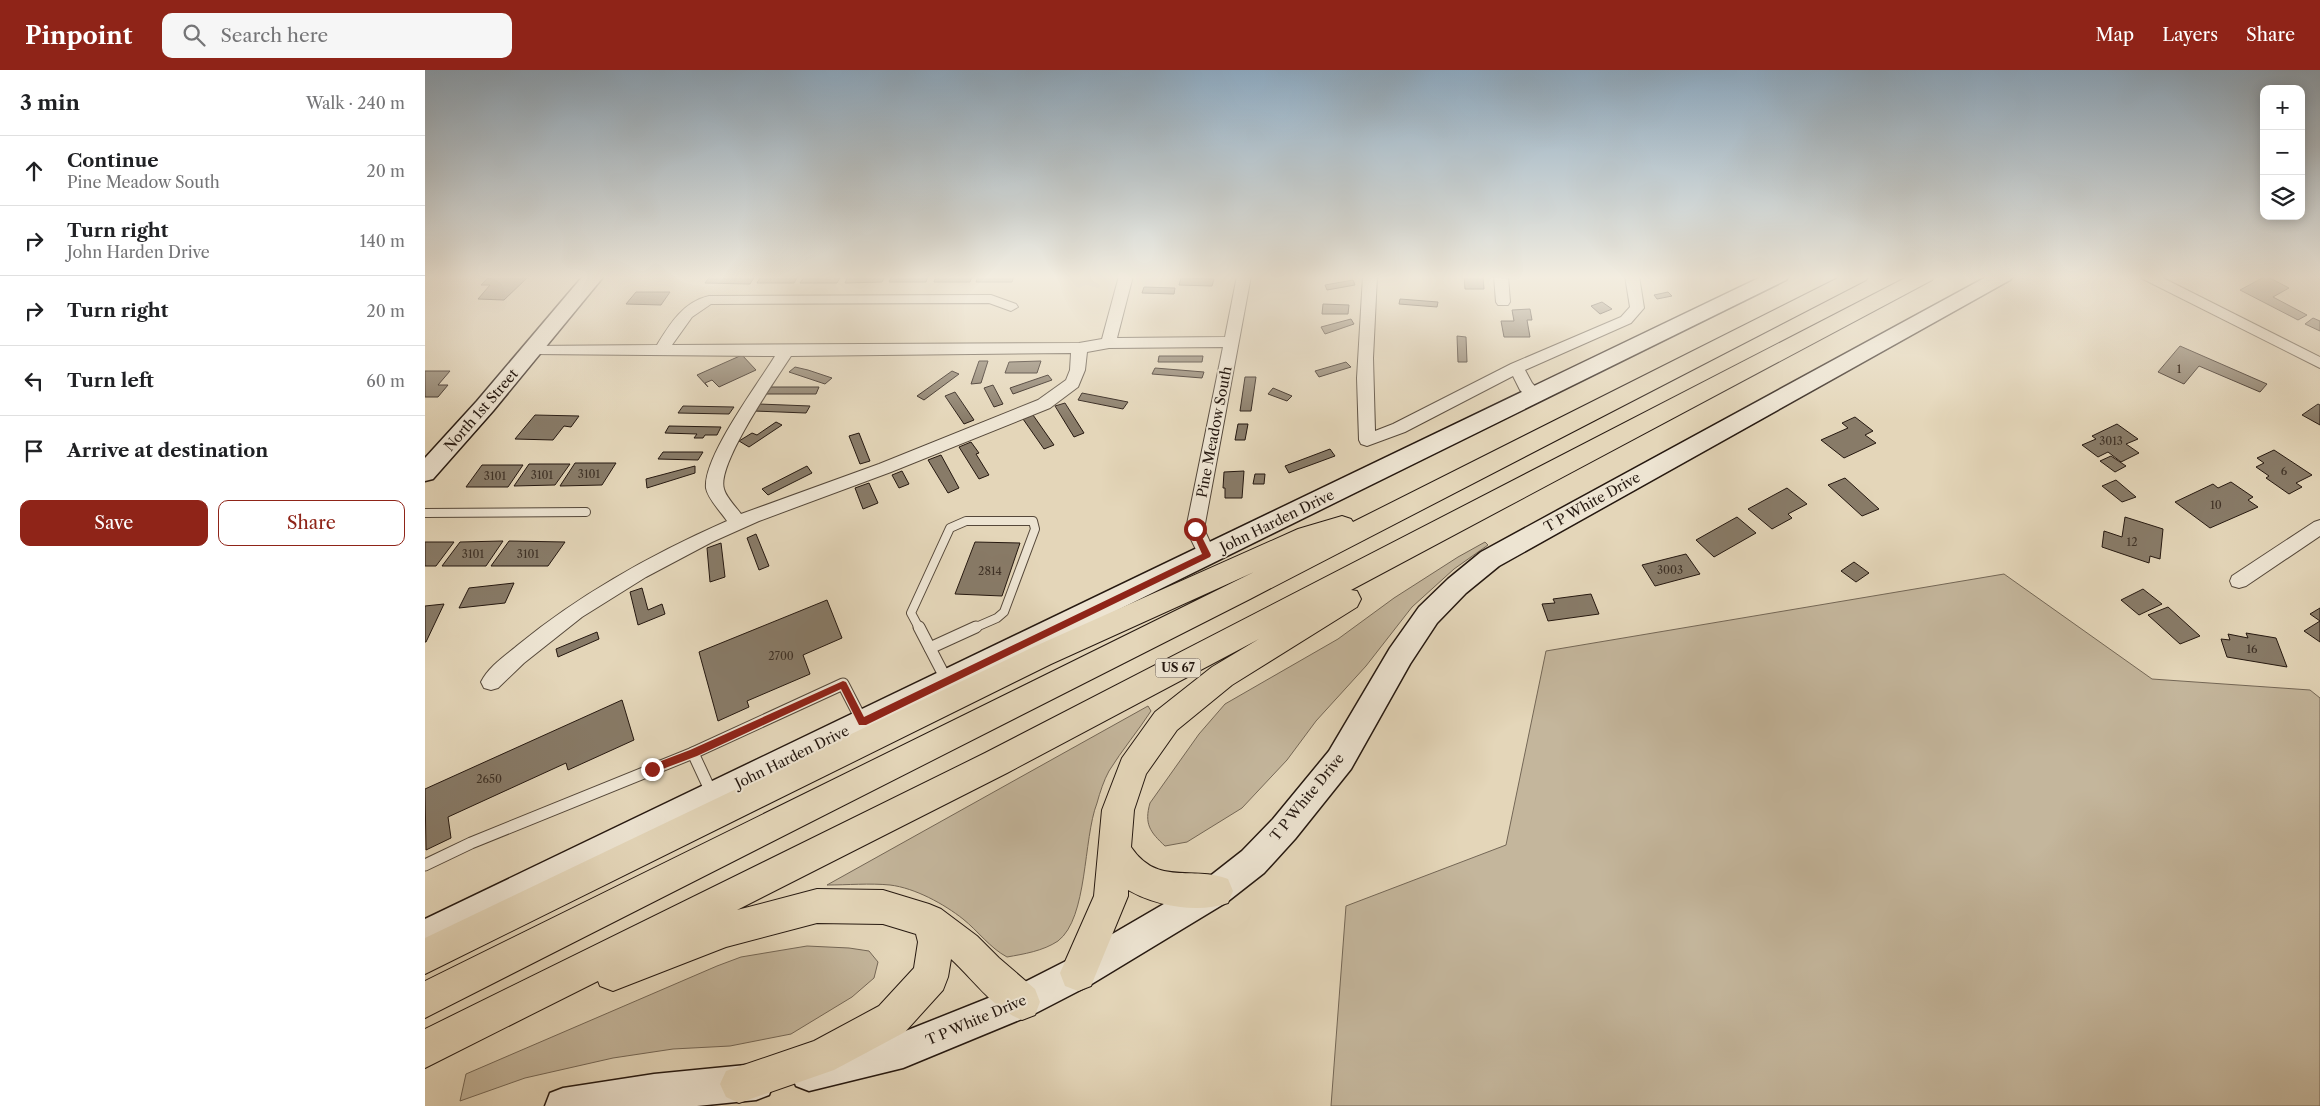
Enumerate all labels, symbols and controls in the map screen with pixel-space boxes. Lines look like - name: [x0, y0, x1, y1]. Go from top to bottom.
- search box: [162, 13, 512, 58]
- text: Pinpoint: [25, 21, 132, 50]
- icon: search: [180, 21, 208, 49]
- text: Search here: [220, 24, 328, 47]
- text: Map: [2096, 24, 2134, 46]
- text: Layers: [2162, 24, 2218, 46]
- text: Share: [2246, 24, 2295, 46]
- map controls: [2260, 85, 2305, 220]
- button: +: [2260, 85, 2305, 130]
- text: 3 min: [20, 90, 80, 115]
- text: Walk · 240 m: [306, 93, 405, 113]
- button: −: [2260, 130, 2305, 175]
- text: Continue: [67, 149, 159, 172]
- icon: ahead: [20, 157, 48, 185]
- text: 20 m: [366, 161, 405, 181]
- text: Pine Meadow South: [67, 172, 220, 192]
- button: layers: [2260, 175, 2305, 220]
- text: Turn right: [67, 219, 168, 242]
- icon: right: [20, 227, 48, 255]
- text: 140 m: [360, 231, 405, 251]
- text: John Harden Drive: [67, 242, 210, 262]
- icon: right: [20, 297, 48, 325]
- text: Turn right: [67, 299, 168, 322]
- text: 20 m: [366, 301, 405, 321]
- house number: 1: [2177, 362, 2182, 376]
- street label: Pine Meadow South: [1192, 364, 1236, 499]
- street label: North 1st Street: [440, 365, 522, 455]
- icon: left: [20, 367, 48, 395]
- text: Turn left: [67, 369, 154, 392]
- text: 60 m: [366, 371, 405, 391]
- house number: 3013: [2099, 434, 2123, 448]
- icon: arrive: [20, 437, 48, 465]
- text: Arrive at destination: [67, 439, 268, 462]
- house number: 6: [2281, 464, 2288, 478]
- house number: 3101: [578, 467, 601, 481]
- house number: 3101: [531, 468, 554, 482]
- street label: T P White Drive: [1541, 468, 1644, 536]
- house number: 3101: [484, 469, 507, 483]
- street label: John Harden Drive: [1215, 485, 1337, 557]
- house number: 10: [2210, 498, 2222, 512]
- button: Save: [20, 500, 208, 546]
- button: Share: [218, 500, 405, 546]
- route start: [1184, 518, 1207, 541]
- house number: 12: [2127, 535, 2137, 549]
- house number: 3101: [462, 547, 485, 561]
- house number: 3101: [517, 547, 540, 561]
- house number: 3003: [1657, 563, 1683, 577]
- house number: 2814: [978, 564, 1002, 578]
- house number: 16: [2246, 642, 2258, 656]
- house number: 2700: [768, 649, 794, 663]
- road number: US 67: [1155, 658, 1201, 678]
- street label: John Harden Drive: [730, 721, 852, 793]
- street label: T P White Drive: [1266, 749, 1348, 844]
- route end: [641, 758, 664, 781]
- house number: 2650: [476, 772, 502, 786]
- street label: T P White Drive: [923, 991, 1029, 1049]

